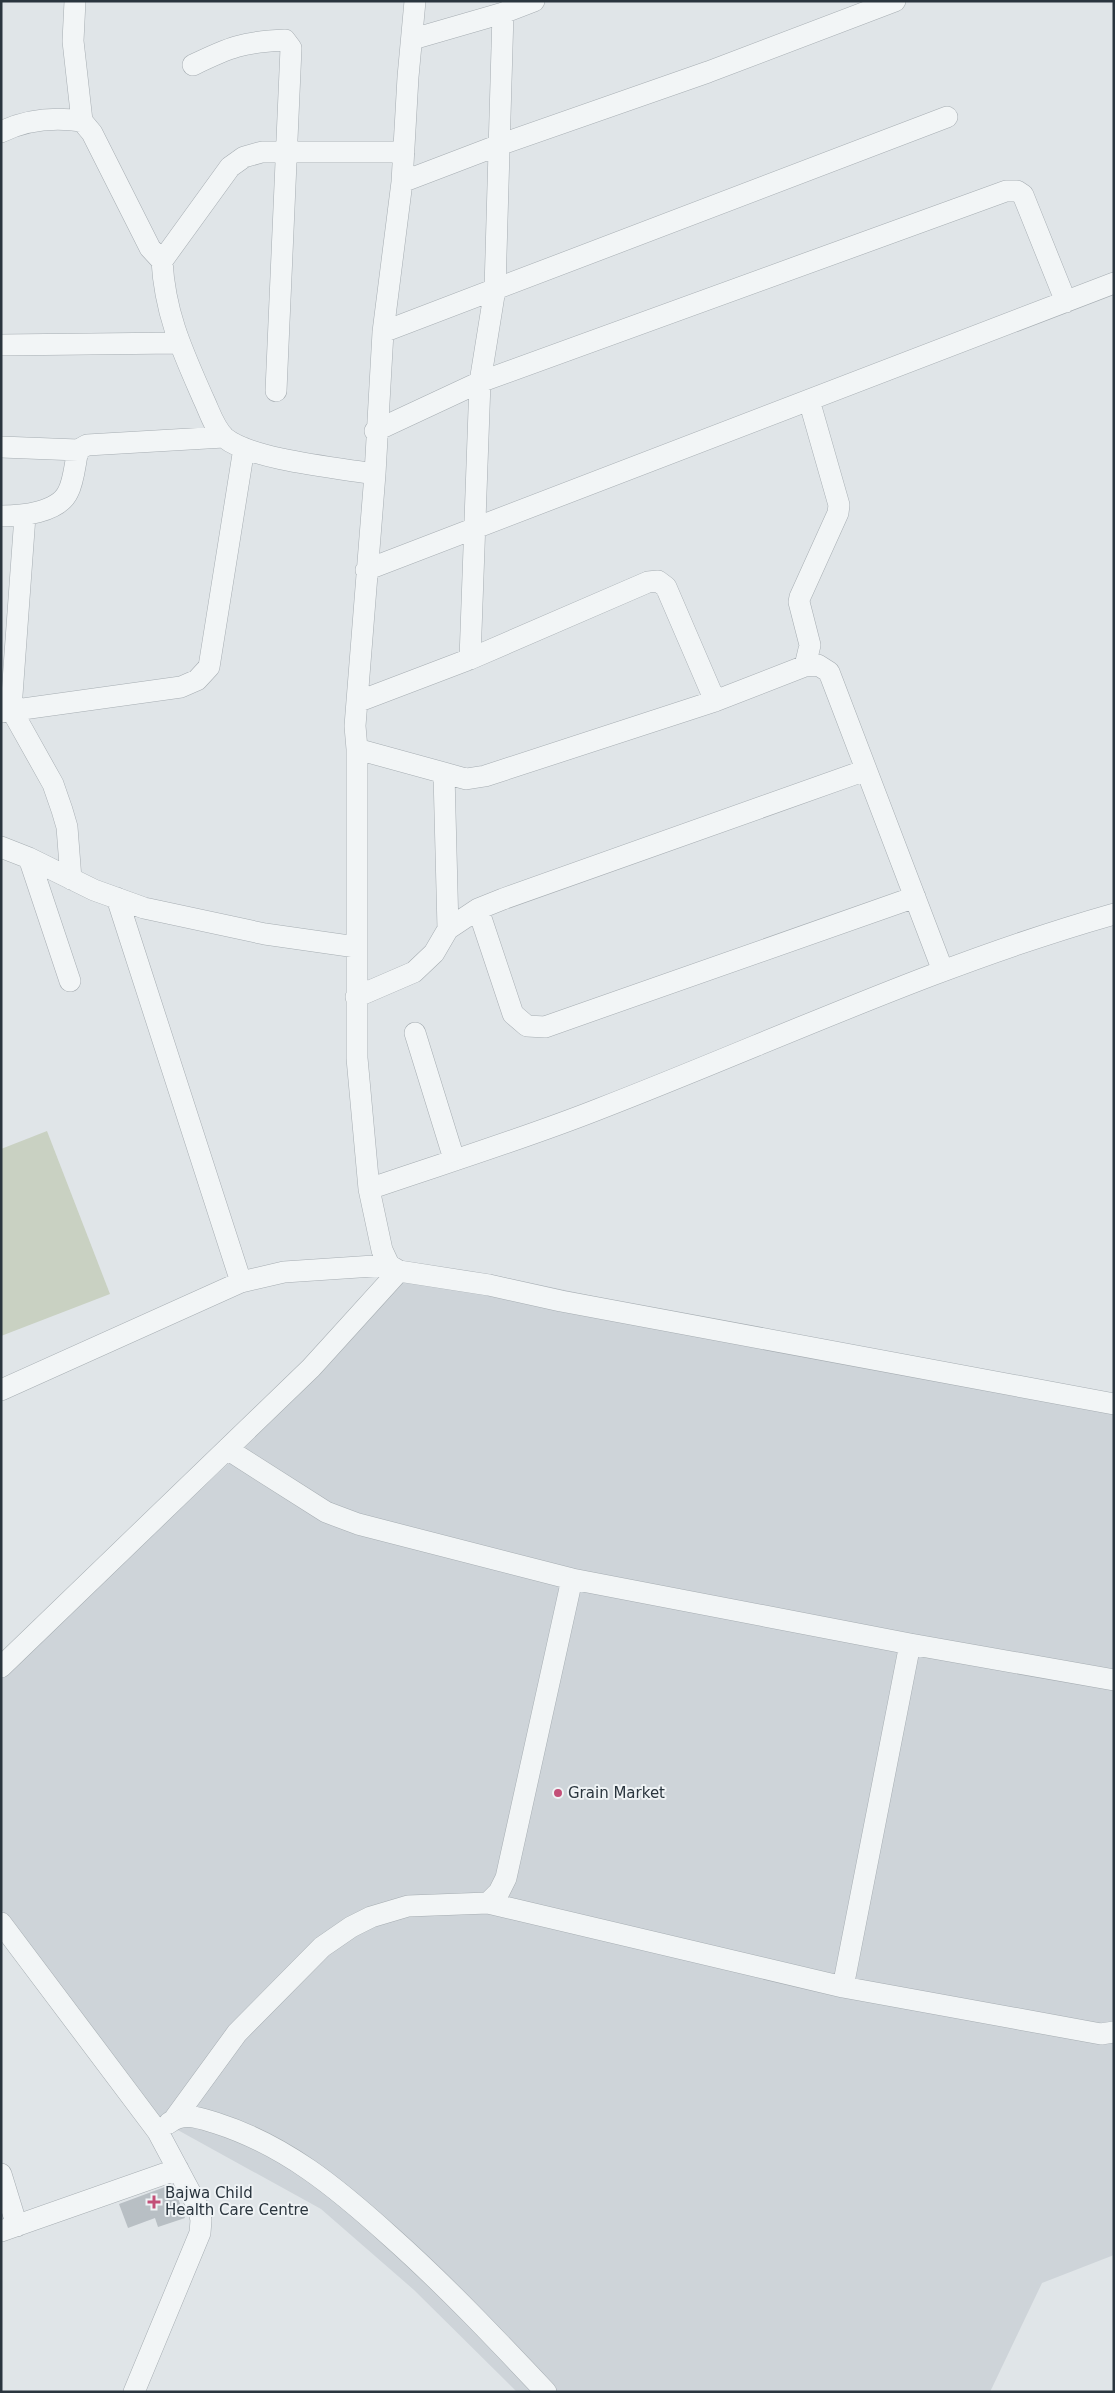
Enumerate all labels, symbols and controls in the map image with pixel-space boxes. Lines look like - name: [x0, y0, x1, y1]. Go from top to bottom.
- place label: Grain Market: [568, 1784, 665, 1802]
- marker: Grain Market: [552, 1787, 564, 1799]
- place label: Bajwa Child Health Care Centre: [165, 2184, 309, 2219]
- marker: Bajwa Child Health Care Centre: [147, 2195, 161, 2209]

